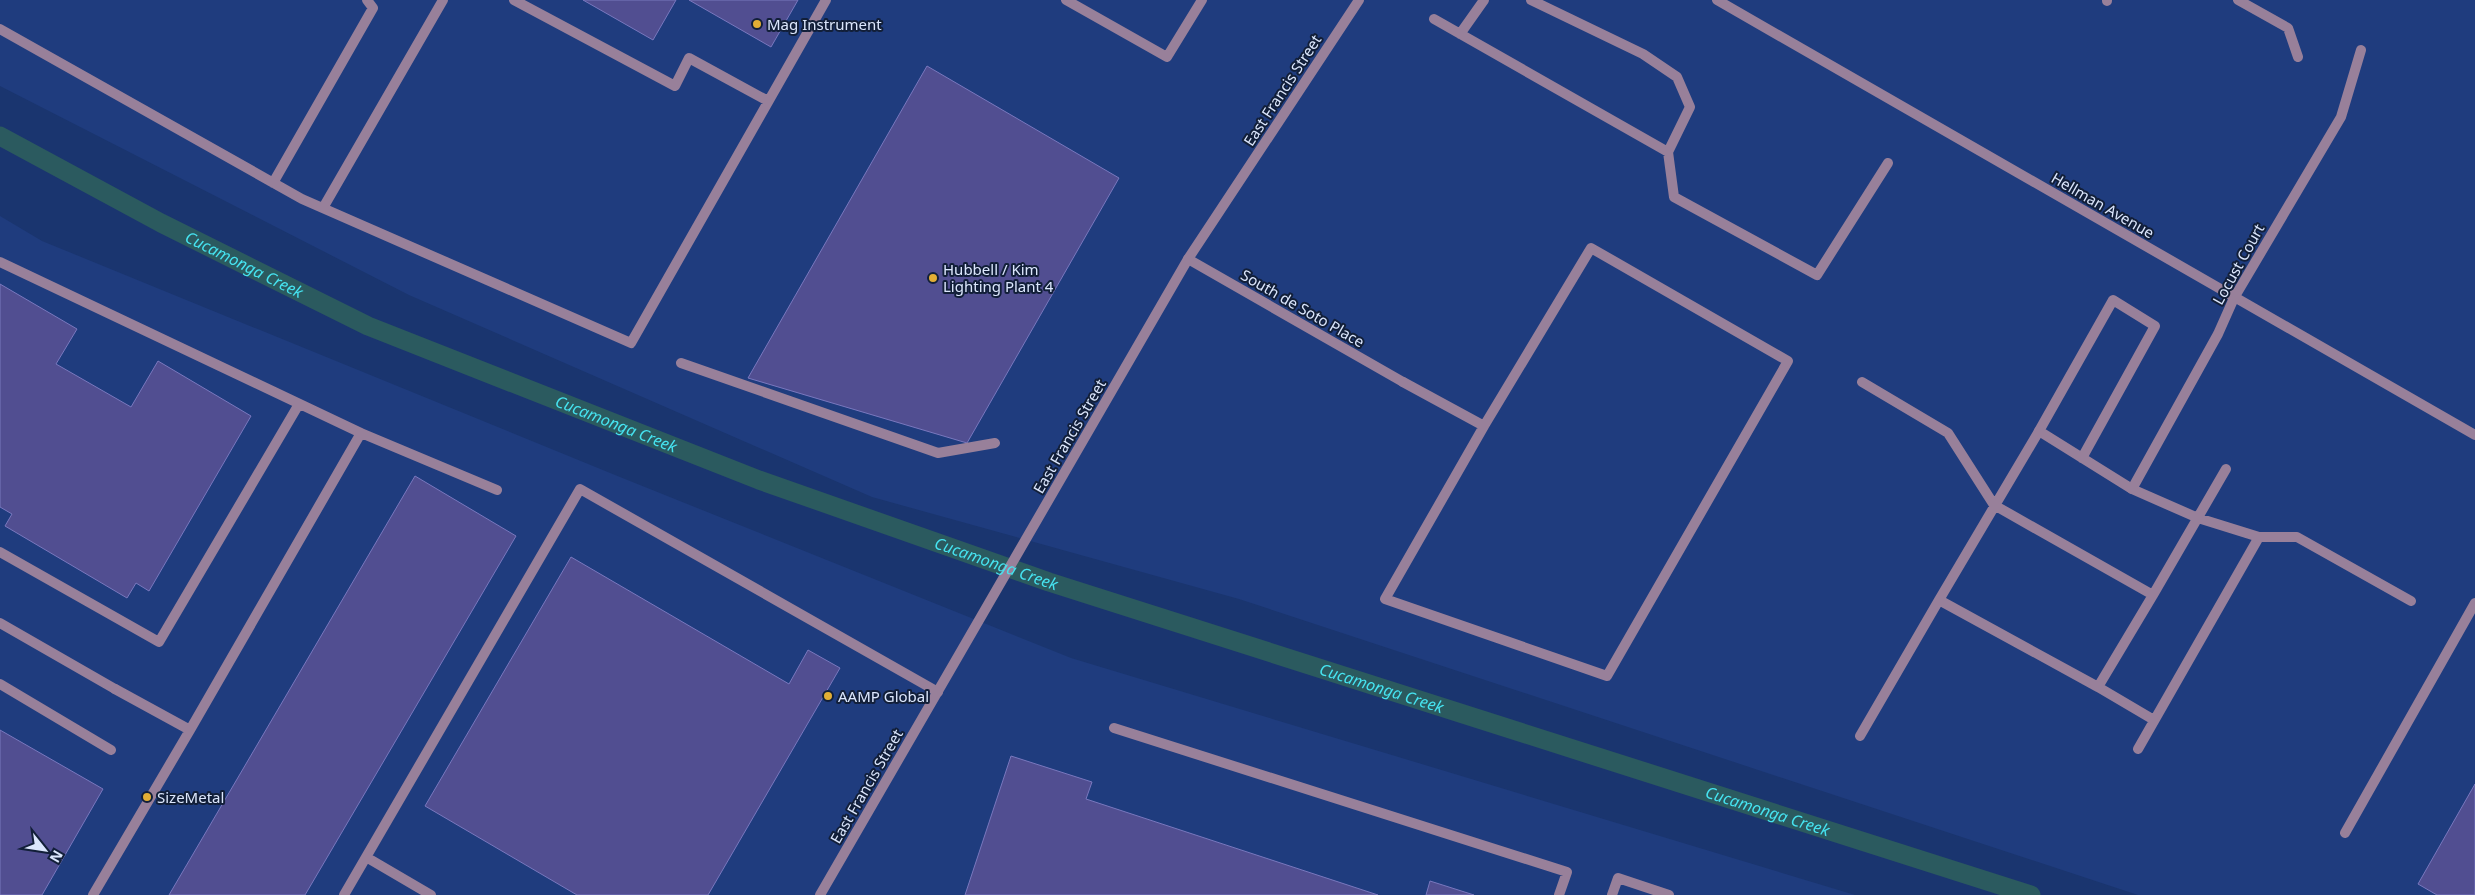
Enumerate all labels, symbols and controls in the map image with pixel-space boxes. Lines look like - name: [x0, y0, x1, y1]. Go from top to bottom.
- place label: Mag Instrument: [767, 14, 882, 34]
- marker: Mag Instrument: [751, 18, 763, 30]
- street label: East Francis Street: [1239, 30, 1326, 149]
- street label: Hellman Avenue: [2048, 167, 2158, 243]
- street label: Locust Court: [2208, 220, 2269, 308]
- water label: Cucamonga Creek: [182, 226, 308, 304]
- place label: Hubbell / Kim Lighting Plant 4: [943, 259, 1054, 296]
- street label: South de Soto Place: [1238, 264, 1368, 352]
- marker: Hubbell / Kim Lighting Plant 4: [927, 272, 939, 284]
- street label: East Francis Street: [1028, 375, 1110, 497]
- water label: Cucamonga Creek: [552, 390, 681, 458]
- water label: Cucamonga Creek: [932, 532, 1062, 595]
- water label: Cucamonga Creek: [1317, 658, 1448, 718]
- place label: AAMP Global: [838, 686, 929, 706]
- marker: AAMP Global: [822, 690, 834, 702]
- street label: East Francis Street: [825, 725, 907, 847]
- water label: Cucamonga Creek: [1703, 781, 1833, 841]
- place label: SizeMetal: [157, 787, 224, 807]
- marker: SizeMetal: [141, 791, 153, 803]
- north arrow: [20, 825, 70, 875]
- text: N: [46, 847, 68, 866]

